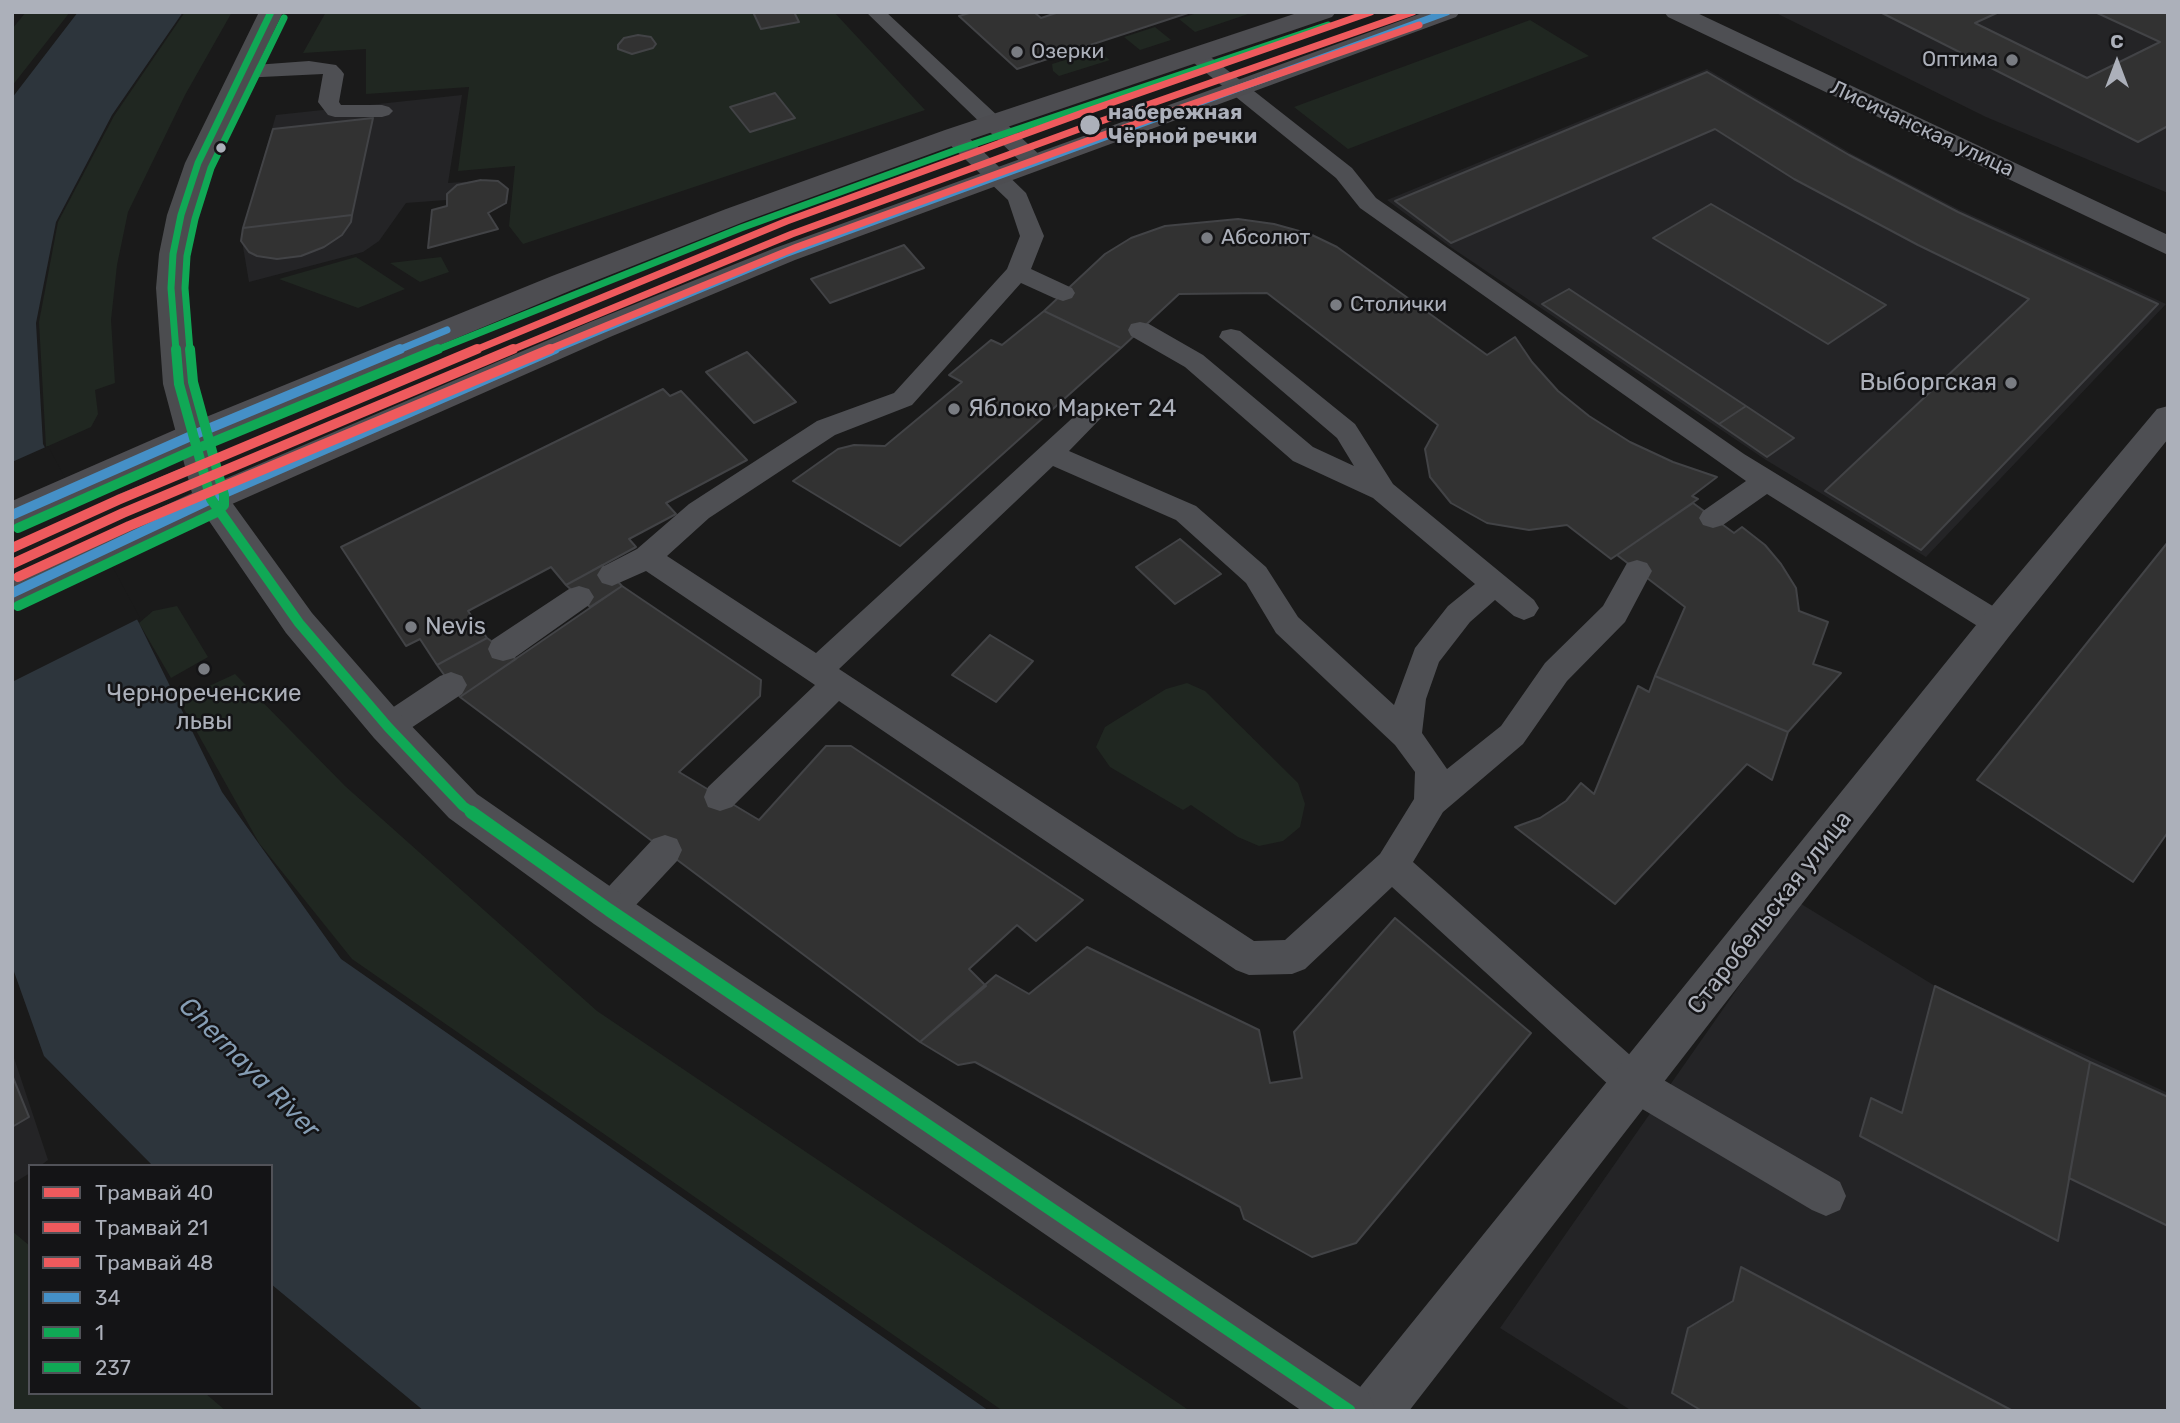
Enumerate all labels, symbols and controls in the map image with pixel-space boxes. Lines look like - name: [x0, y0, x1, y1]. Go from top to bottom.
- north arrow: [2082, 28, 2152, 98]
- text: С: [2110, 30, 2124, 53]
- place label: Озерки: [1031, 39, 1104, 65]
- marker: Озерки: [1009, 44, 1025, 60]
- place label: Оптима: [1922, 47, 1998, 73]
- marker: Оптима: [2004, 52, 2020, 68]
- street label: Лисичанская улица: [1826, 75, 2018, 183]
- place label: набережная Чёрной речки: [1108, 100, 1257, 150]
- marker: набережная Чёрной речки: [1078, 113, 1102, 137]
- unlabelled marker: [214, 141, 228, 155]
- place label: Абсолют: [1221, 225, 1310, 251]
- marker: Абсолют: [1199, 230, 1215, 246]
- place label: Столички: [1350, 292, 1447, 318]
- marker: Столички: [1328, 297, 1344, 313]
- place label: Выборгская: [1859, 369, 1997, 397]
- marker: Выборгская: [2003, 375, 2019, 391]
- place label: Яблоко Маркет 24: [968, 395, 1177, 423]
- marker: Яблоко Маркет 24: [946, 401, 962, 417]
- place label: Nevis: [425, 613, 486, 641]
- marker: Nevis: [403, 619, 419, 635]
- marker: Чернореченские львы: [196, 661, 212, 677]
- place label: Чернореченские львы: [107, 680, 301, 736]
- street label: Старобельская улица: [1682, 806, 1858, 1020]
- water label: Chernaya River: [172, 991, 326, 1145]
- legend: [28, 1164, 273, 1395]
- text: Трамвай 40: [95, 1180, 213, 1205]
- text: Трамвай 21: [95, 1215, 208, 1240]
- text: Трамвай 48: [95, 1250, 213, 1275]
- text: 34: [95, 1285, 121, 1310]
- text: 1: [95, 1320, 104, 1345]
- text: 237: [95, 1355, 131, 1380]

